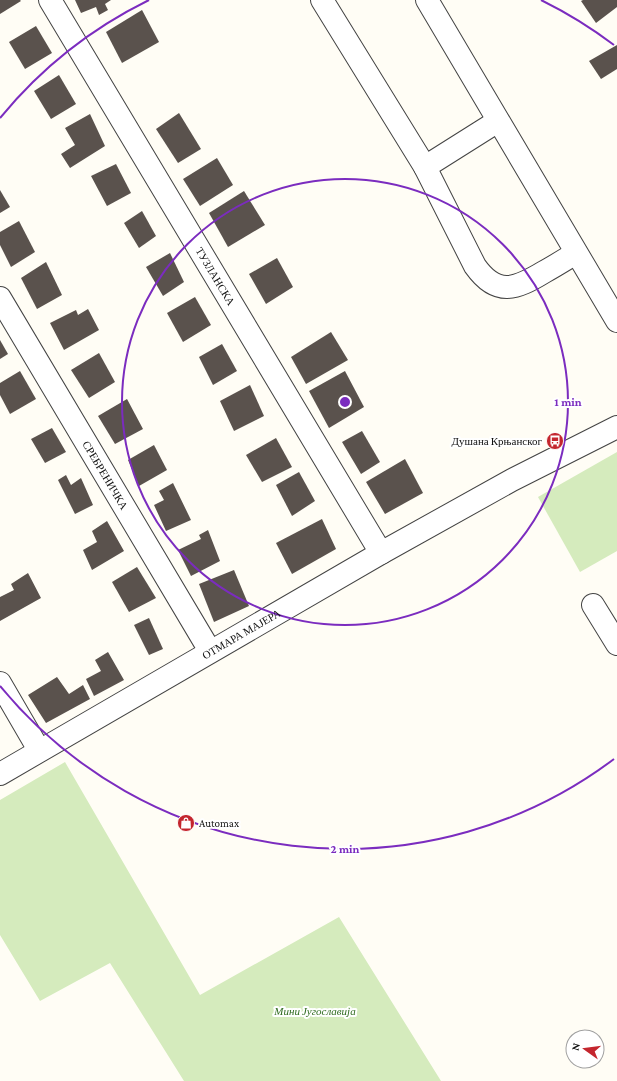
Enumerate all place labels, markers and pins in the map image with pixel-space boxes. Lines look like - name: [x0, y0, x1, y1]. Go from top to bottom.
- centre of rings: [338, 395, 352, 409]
- bus stop icon: Душана Крњанског: [545, 431, 565, 451]
- place label: Душана Крњанског: [452, 435, 542, 447]
- shop icon: Automax: [176, 813, 196, 833]
- place label: Automax: [199, 817, 239, 829]

